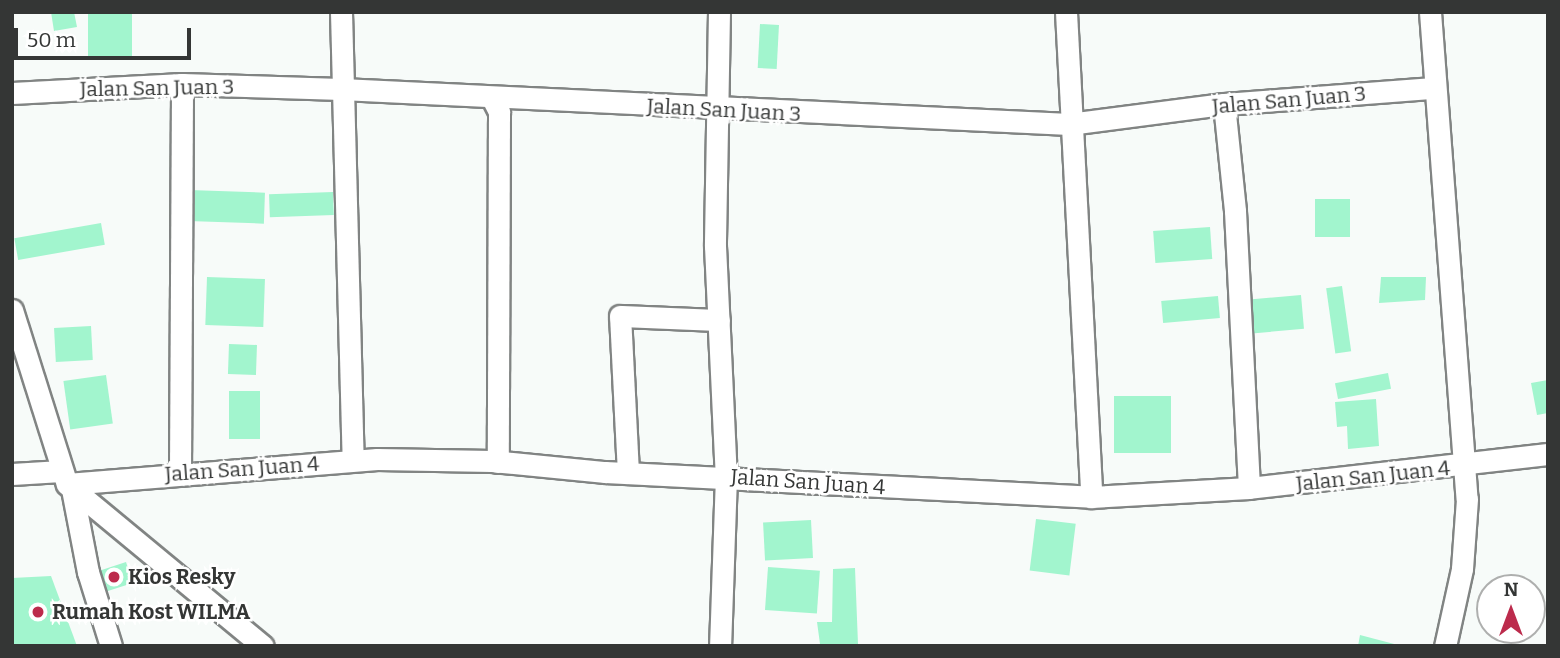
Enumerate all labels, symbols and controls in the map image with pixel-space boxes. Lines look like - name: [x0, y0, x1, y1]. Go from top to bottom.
- scale bar: [18, 14, 194, 58]
- text: 50 m: [27, 27, 76, 53]
- street label: Jalan San Juan 3: [80, 74, 234, 102]
- street label: Jalan San Juan 3: [1211, 81, 1367, 119]
- street label: Jalan San Juan 3: [646, 93, 802, 127]
- street label: Jalan San Juan 4: [164, 451, 320, 487]
- street label: Jalan San Juan 4: [1295, 455, 1451, 497]
- street label: Jalan San Juan 4: [730, 464, 886, 500]
- place label: Kios Resky: [128, 564, 235, 590]
- marker: Kios Resky: [106, 569, 122, 585]
- north arrow: [1476, 574, 1546, 644]
- text: N: [1504, 578, 1518, 601]
- place label: Rumah Kost WILMA: [52, 599, 250, 625]
- marker: Rumah Kost WILMA: [30, 604, 46, 620]

